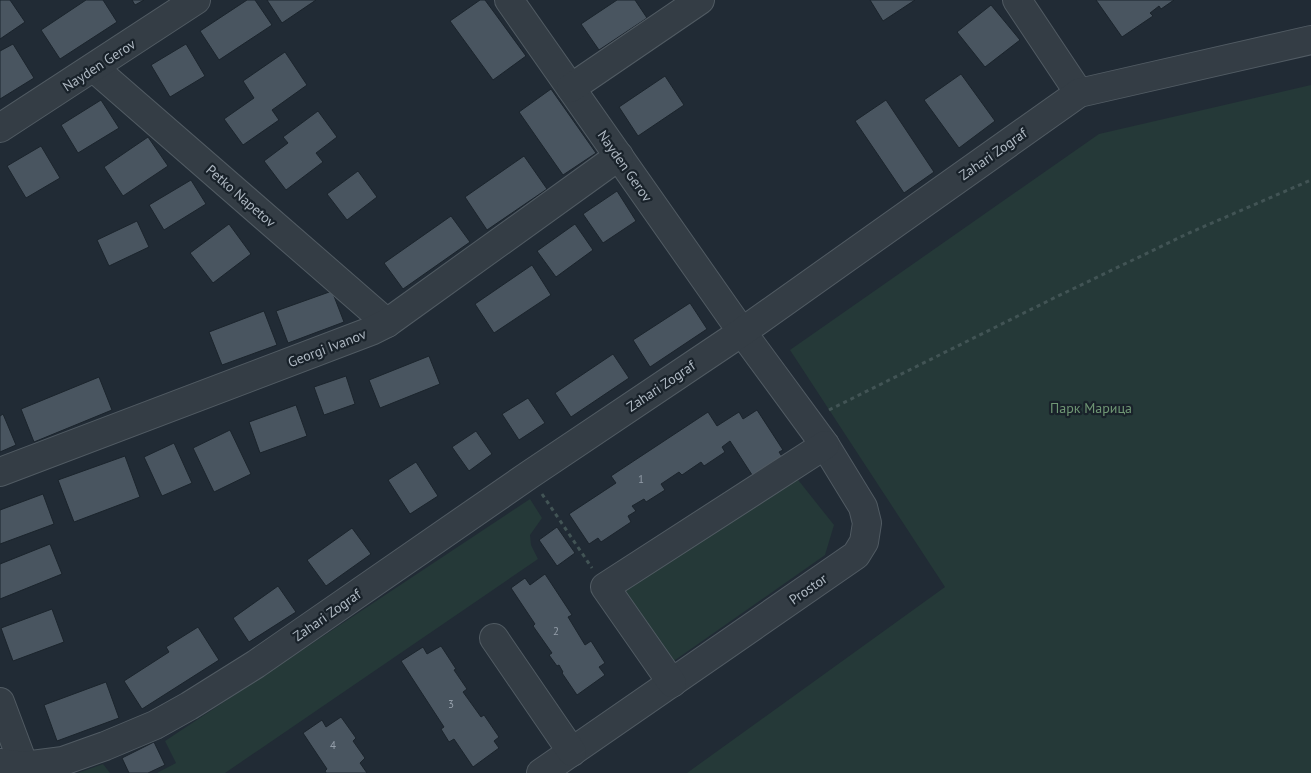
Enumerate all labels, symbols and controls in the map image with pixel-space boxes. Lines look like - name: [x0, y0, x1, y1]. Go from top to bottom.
- street label: Nayden Gerov: [59, 35, 139, 95]
- street label: Zahari Zograf: [956, 124, 1031, 184]
- street label: Nayden Gerov: [594, 127, 656, 206]
- street label: Petko Napetov: [202, 161, 280, 231]
- street label: Georgi Ivanov: [285, 325, 369, 371]
- street label: Zahari Zograf: [623, 356, 699, 416]
- park label: Парк Марица: [1050, 399, 1132, 417]
- house number: 1: [638, 472, 644, 486]
- street label: Prostor: [785, 569, 831, 609]
- street label: Zahari Zograf: [290, 585, 365, 645]
- house number: 2: [553, 624, 559, 638]
- house number: 3: [448, 697, 454, 711]
- house number: 4: [330, 738, 336, 752]

